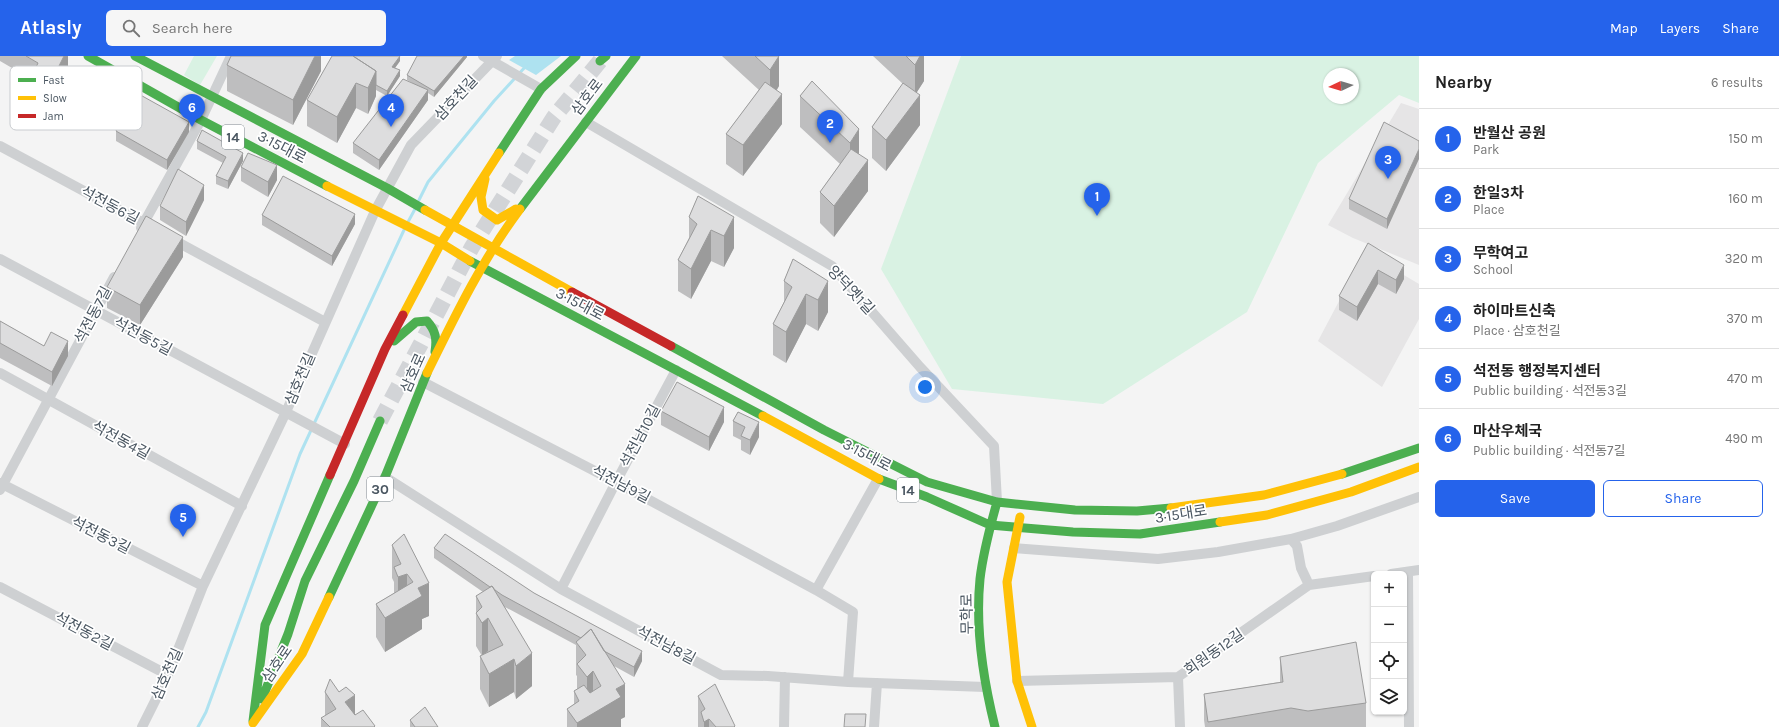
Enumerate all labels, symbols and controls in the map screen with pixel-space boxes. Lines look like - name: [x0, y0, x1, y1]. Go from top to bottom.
- search box: [106, 10, 386, 46]
- text: Atlasly: [20, 17, 82, 39]
- icon: search: [120, 17, 142, 39]
- text: Search here: [152, 19, 232, 37]
- text: Map: [1610, 20, 1638, 37]
- text: Layers: [1660, 20, 1700, 37]
- text: Share: [1722, 20, 1759, 37]
- legend: [10, 66, 142, 130]
- north arrow: [1323, 68, 1359, 104]
- street label: 삼호천길: [431, 72, 481, 124]
- text: Nearby: [1435, 72, 1492, 92]
- text: Fast: [43, 74, 64, 87]
- street label: 삼호로: [567, 75, 607, 119]
- text: 6 results: [1711, 75, 1763, 90]
- text: Slow: [43, 92, 67, 105]
- pin: 6: [179, 94, 205, 127]
- pin: 4: [378, 94, 404, 127]
- text: Jam: [43, 110, 64, 123]
- pin: 2: [817, 110, 843, 143]
- text: 반월산 공원: [1473, 124, 1546, 142]
- road number: 14: [222, 125, 244, 149]
- street label: 3·15대로: [255, 127, 309, 167]
- text: 1: [1446, 131, 1450, 146]
- text: 150 m: [1728, 131, 1763, 146]
- text: Park: [1473, 142, 1499, 157]
- pin: 3: [1375, 146, 1401, 179]
- street label: 석전동6길: [78, 182, 142, 228]
- pin: 1: [1084, 183, 1110, 216]
- text: 한일3차: [1473, 184, 1524, 202]
- text: 2: [1444, 191, 1452, 206]
- text: 160 m: [1728, 191, 1763, 206]
- text: Place: [1473, 202, 1504, 217]
- text: 무학여고: [1473, 244, 1528, 262]
- text: 3: [1444, 251, 1452, 266]
- text: 320 m: [1725, 251, 1763, 266]
- street label: 양덕옛1길: [824, 262, 878, 318]
- text: School: [1473, 262, 1513, 277]
- street label: 석전동7길: [70, 283, 116, 347]
- street label: 3·15대로: [553, 284, 607, 324]
- text: 하이마트신축: [1473, 302, 1556, 320]
- text: 4: [1444, 311, 1452, 326]
- text: 370 m: [1726, 311, 1763, 326]
- street label: 석전동5길: [111, 313, 175, 359]
- text: Place · 삼호천길: [1473, 323, 1561, 338]
- street label: 삼호천길: [281, 350, 319, 408]
- street label: 삼호로: [396, 350, 430, 396]
- text: 석전동 행정복지센터: [1473, 362, 1601, 380]
- text: 5: [1444, 371, 1452, 386]
- text: 470 m: [1727, 371, 1763, 386]
- your location: [915, 377, 935, 397]
- text: Public building · 석전동3길: [1473, 383, 1627, 398]
- street label: 석전남10길: [616, 401, 664, 471]
- street label: 석전동4길: [89, 417, 153, 463]
- text: 마산우체국: [1473, 422, 1542, 440]
- text: 6: [1444, 431, 1452, 446]
- text: 490 m: [1725, 431, 1763, 446]
- street label: 3·15대로: [840, 435, 894, 475]
- text: Public building · 석전동7길: [1473, 443, 1625, 458]
- street label: 석전남9길: [589, 461, 653, 507]
- road number: 30: [367, 477, 393, 501]
- road number: 14: [897, 478, 919, 502]
- button: Save: [1435, 480, 1595, 517]
- button: Share: [1603, 480, 1763, 517]
- street label: 3·15대로: [1154, 501, 1208, 527]
- pin: 5: [170, 504, 196, 537]
- street label: 석전동3길: [68, 512, 134, 558]
- map controls: [1371, 571, 1407, 715]
- button: +: [1371, 571, 1407, 607]
- street label: 무학로: [958, 593, 976, 635]
- button: −: [1371, 607, 1407, 643]
- street label: 석전동2길: [52, 608, 116, 654]
- street label: 석전남8길: [633, 622, 699, 668]
- street label: 회원동12길: [1181, 625, 1247, 679]
- street label: 삼호로: [258, 642, 296, 686]
- button: locate: [1371, 643, 1407, 679]
- street label: 삼호천길: [148, 645, 186, 703]
- button: layers: [1371, 679, 1407, 715]

